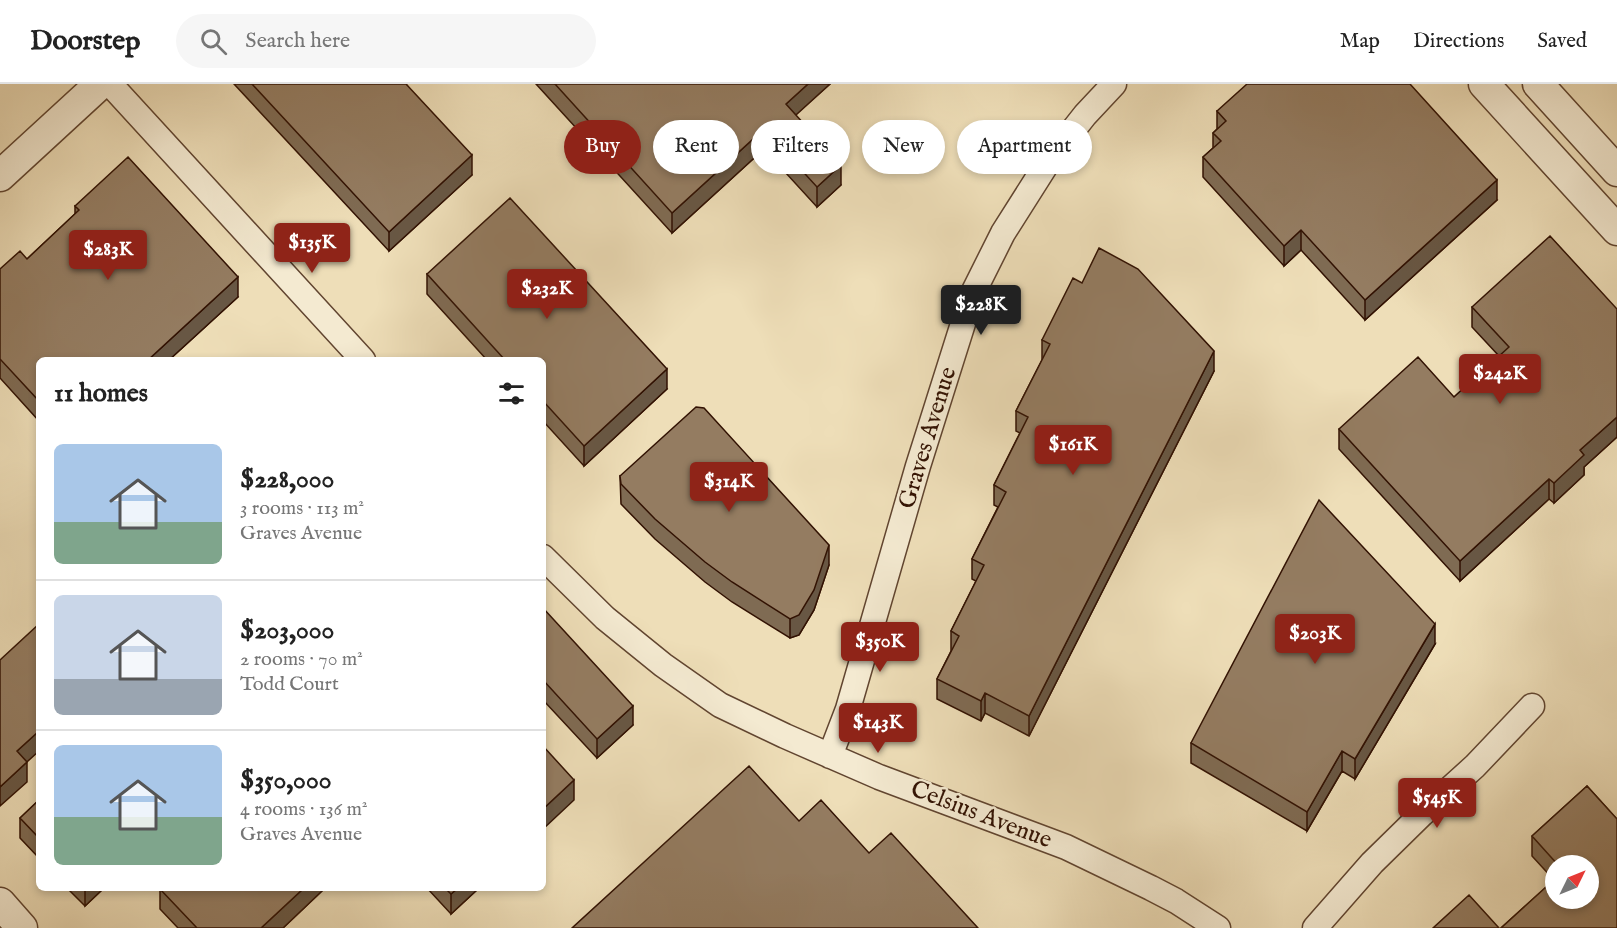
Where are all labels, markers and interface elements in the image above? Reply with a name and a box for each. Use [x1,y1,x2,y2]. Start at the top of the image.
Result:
search box [176,14,596,68]
text: Doorstep [30,24,140,59]
icon: search [197,25,230,58]
text: Search here [245,27,350,55]
text: Map [1340,28,1380,55]
text: Directions [1413,28,1504,55]
text: Saved [1537,28,1587,55]
chip: Buy [564,120,641,174]
chip: Rent [653,120,739,174]
chip: Filters [751,120,850,174]
chip: New [862,120,945,174]
chip: Apartment [957,120,1092,174]
pin: $135K [270,223,354,274]
pin: $283K [66,230,150,281]
text: $135K [288,230,336,255]
text: $283K [83,237,133,262]
pin: $232K [505,269,589,320]
text: $232K [521,276,573,301]
pin: $228K [939,285,1023,336]
text: $228K [955,292,1007,317]
pin: $242K [1458,354,1542,405]
text: $242K [1473,361,1527,386]
street label: Graves Avenue [892,363,964,513]
text: 11 homes [54,377,148,410]
icon: filters [495,377,528,410]
pin: $161K [1031,425,1115,476]
text: $161K [1049,432,1097,457]
pin: $314K [687,462,771,513]
text: $228,000 [240,463,334,496]
icon: home [102,468,174,540]
text: $314K [704,469,754,494]
text: 3 rooms · 113 m² [240,496,364,521]
text: Graves Avenue [240,521,362,546]
text: $203,000 [240,614,334,647]
pin: $203K [1273,614,1357,665]
icon: home [102,619,174,691]
text: $203K [1289,621,1341,646]
pin: $350K [838,622,922,673]
text: $350K [855,629,905,654]
text: 2 rooms · 70 m² [240,647,363,672]
text: Todd Court [240,672,339,697]
pin: $143K [836,703,920,754]
text: $143K [853,710,903,735]
text: $350,000 [240,764,331,797]
icon: home [102,769,174,841]
street label: Celsius Avenue [906,774,1056,856]
pin: $545K [1395,778,1479,829]
text: $545K [1412,785,1462,810]
text: 4 rooms · 136 m² [240,797,367,822]
text: Graves Avenue [240,822,362,847]
north arrow [1545,855,1599,909]
map controls [1545,855,1599,909]

